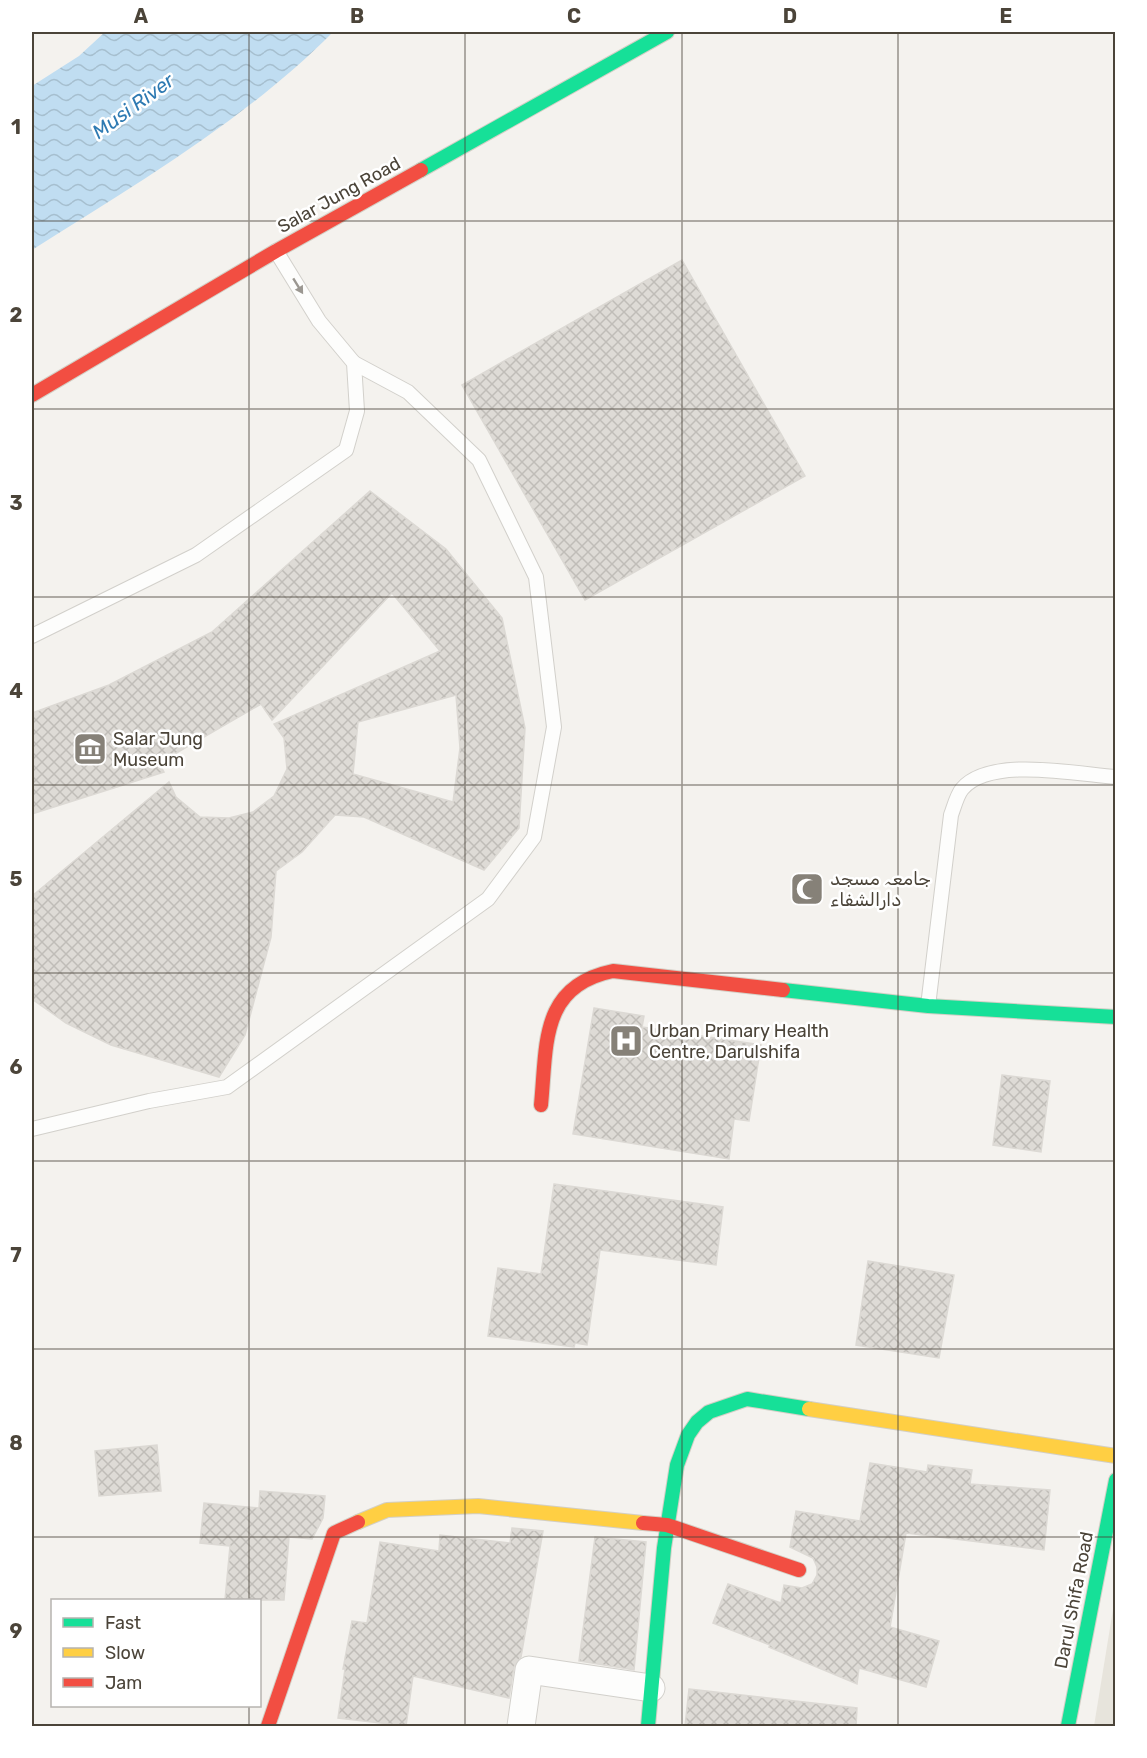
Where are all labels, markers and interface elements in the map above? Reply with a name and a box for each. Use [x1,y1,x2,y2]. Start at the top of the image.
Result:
text: A [134,4,149,28]
text: B [350,4,364,28]
text: C [567,4,581,28]
text: D [783,4,797,28]
text: E [1000,4,1012,28]
water label: Musi River [87,67,180,144]
text: 1 [11,115,21,139]
street label: Salar Jung Road [274,152,404,238]
one-way arrow [292,278,303,294]
text: 2 [10,303,23,327]
text: 3 [9,491,23,515]
text: 4 [9,679,23,703]
place label: Salar Jung Museum [113,728,203,771]
museum icon: Salar Jung Museum [72,731,108,767]
text: 5 [10,867,23,891]
place label: جامعہ مسجد دارالشفاء [830,868,931,911]
mosque icon: جامعہ مسجد دارالشفاء [789,871,825,907]
place label: Urban Primary Health Centre, Darulshifa [649,1020,829,1063]
hospital icon: Urban Primary Health Centre, Darulshifa [608,1023,644,1059]
text: 6 [9,1055,23,1079]
text: 7 [10,1243,22,1267]
text: 8 [9,1431,23,1455]
street label: Darul Shifa Road [1050,1530,1098,1670]
legend [51,1599,261,1707]
text: Fast [105,1612,141,1634]
text: 9 [10,1619,23,1643]
text: Slow [105,1642,145,1664]
text: Jam [105,1672,142,1694]

